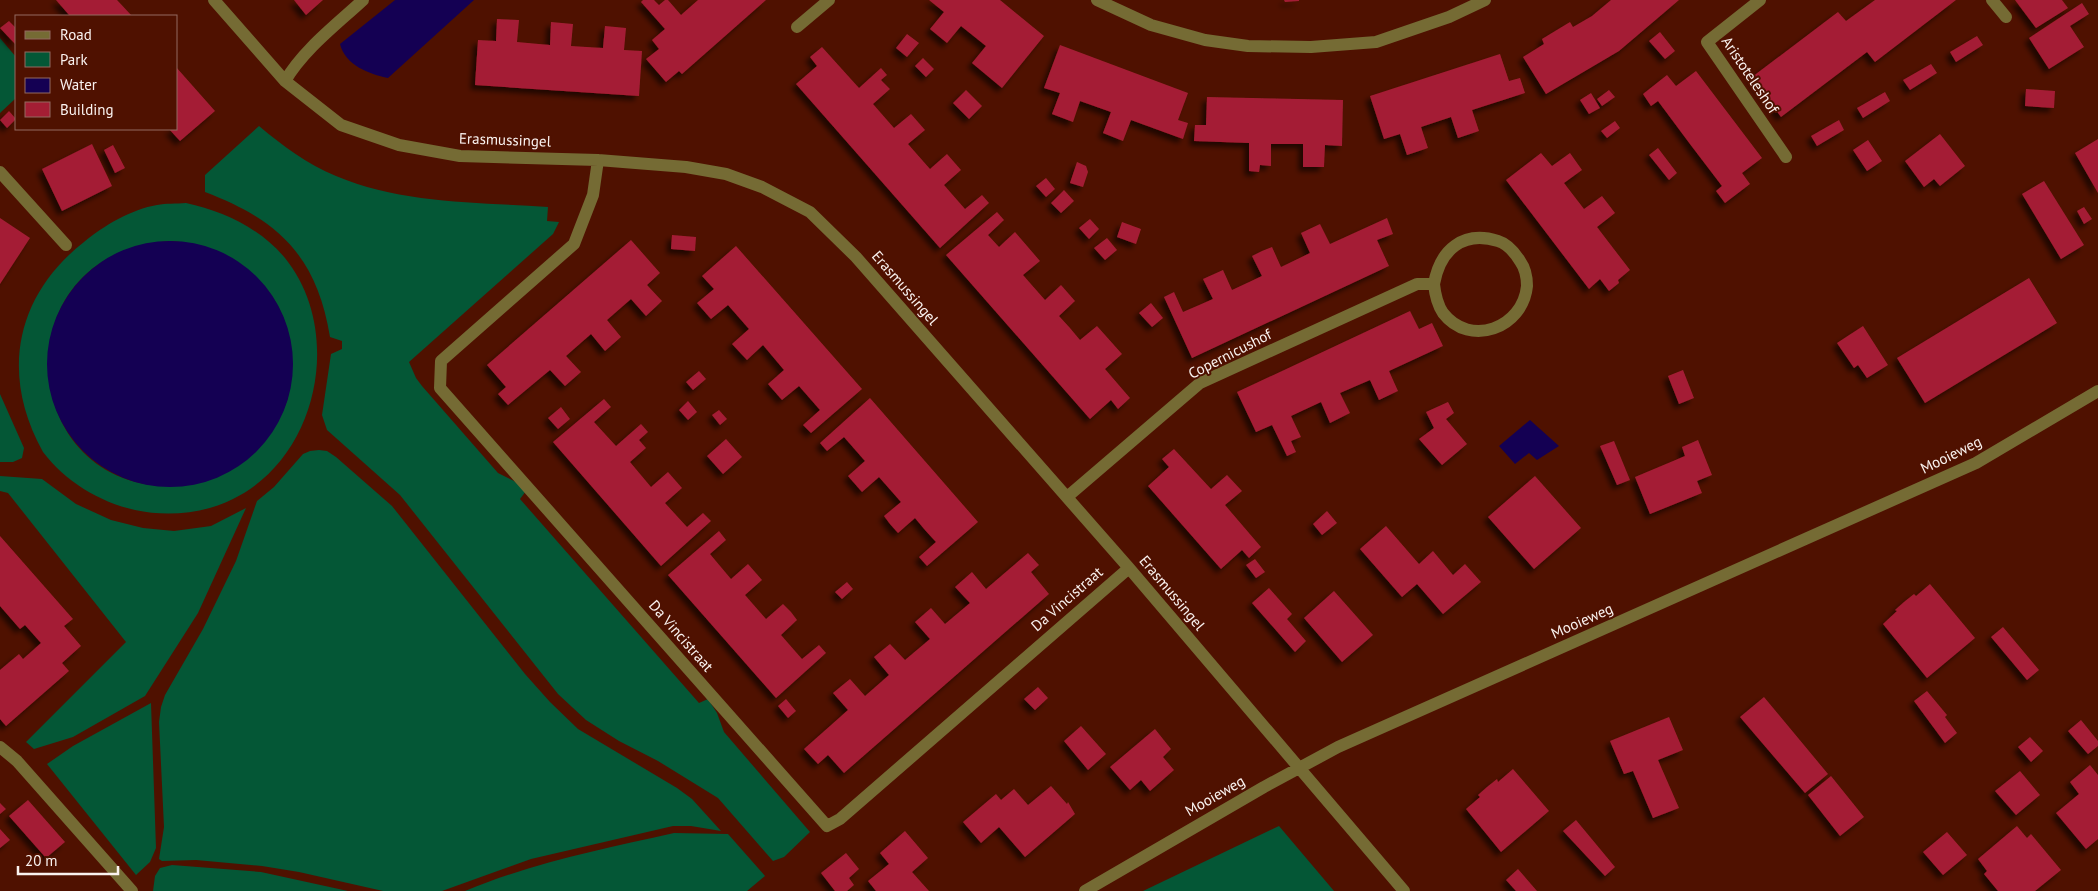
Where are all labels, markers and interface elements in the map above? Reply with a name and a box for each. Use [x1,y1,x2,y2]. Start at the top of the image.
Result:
legend [15,15,178,130]
text: Road [60,25,92,44]
street label: Aristoteleshof [1718,33,1784,118]
text: Park [60,50,88,69]
text: Water [60,75,97,94]
text: Building [60,100,114,119]
street label: Erasmussingel [459,128,552,151]
street label: Erasmussingel [868,247,943,329]
street label: Copernicushof [1185,324,1276,383]
street label: Mooieweg [1917,432,1985,478]
street label: Erasmussingel [1136,551,1210,635]
street label: Da Vincistraat [1027,562,1106,635]
street label: Da Vincistraat [645,596,718,675]
street label: Mooieweg [1548,598,1616,643]
street label: Mooieweg [1182,771,1248,820]
scale bar [18,844,118,876]
text: 20 m [25,851,58,870]

